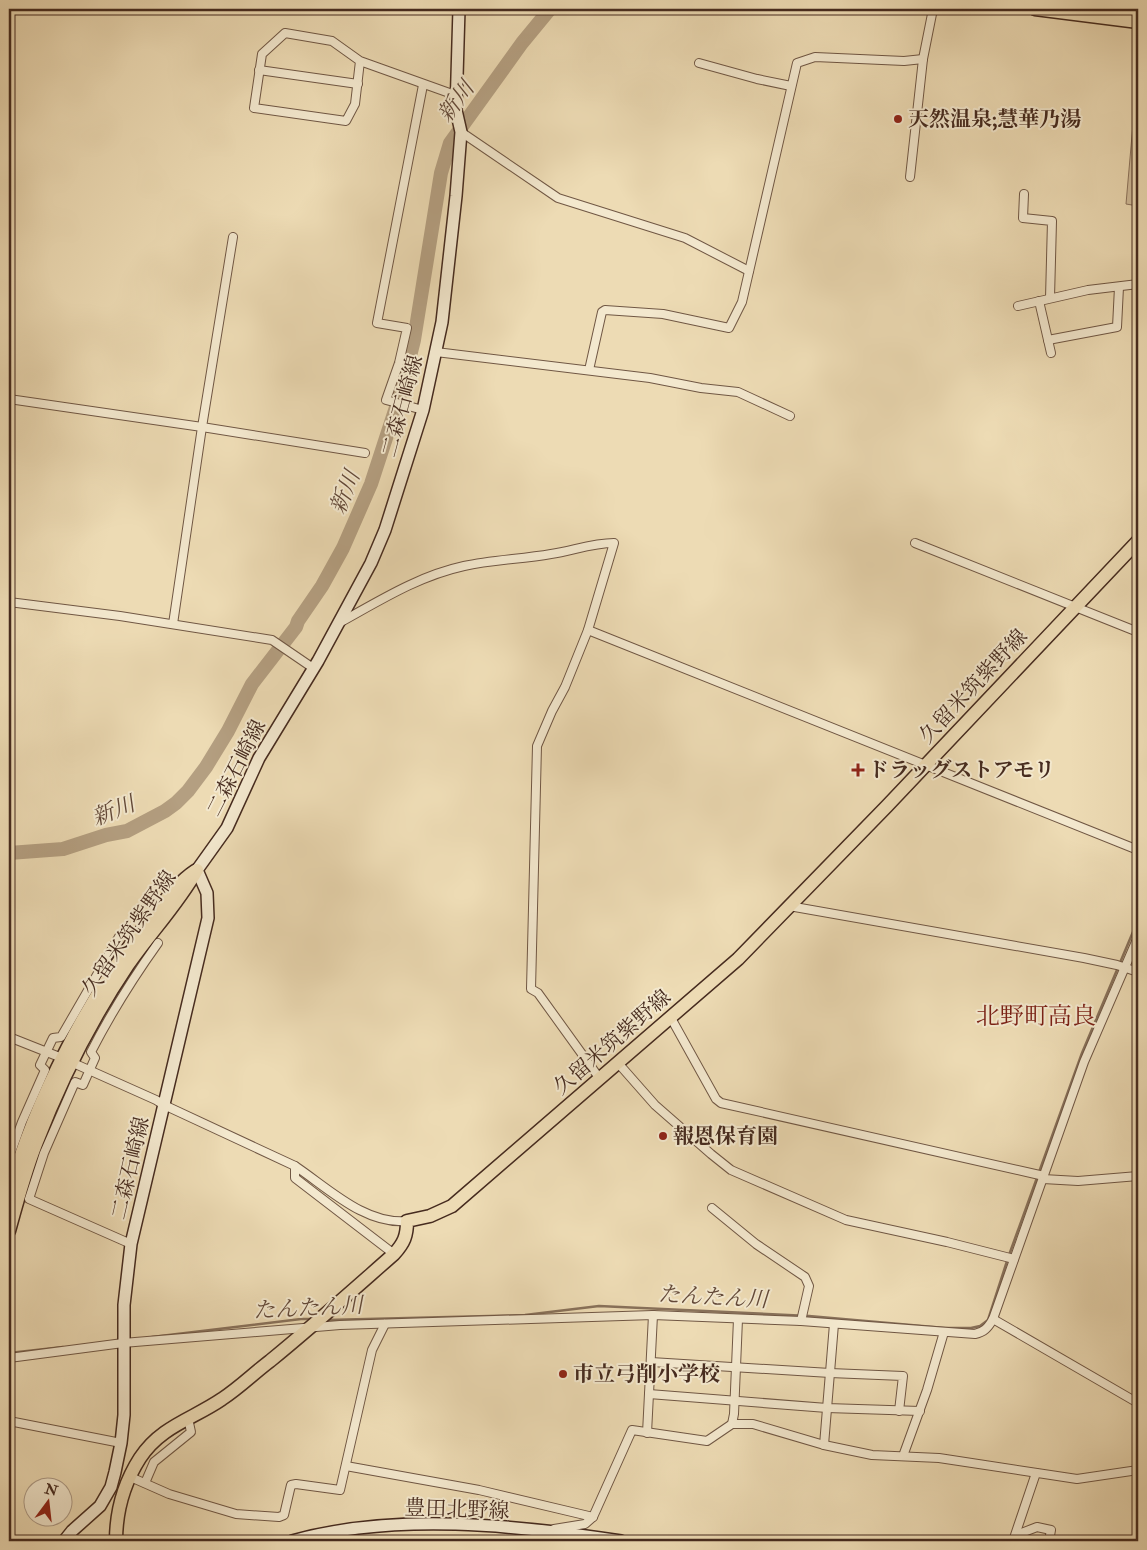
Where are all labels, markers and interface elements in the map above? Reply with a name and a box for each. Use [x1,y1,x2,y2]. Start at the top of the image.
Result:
water label: 新川 [431,74,481,128]
place label: 天然温泉;慧華乃湯 [908,106,1081,133]
marker: 天然温泉;慧華乃湯 [892,113,904,125]
street label: 二森石崎線 [376,352,429,460]
water label: 新川 [324,465,367,518]
street label: 久留米筑紫野線 [913,623,1033,749]
street label: 二森石崎線 [201,715,272,821]
place label: ドラッグストアモリ [868,757,1055,784]
marker: ドラッグストアモリ [852,764,864,776]
water label: 新川 [88,789,141,832]
street label: 久留米筑紫野線 [76,865,183,1001]
street label: 久留米筑紫野線 [548,984,677,1101]
district label: 北野町高良 [976,1001,1096,1032]
street label: 二森石崎線 [106,1114,155,1222]
place label: 報恩保育園 [673,1123,778,1150]
marker: 報恩保育園 [657,1130,669,1142]
water label: たんたん川 [657,1280,771,1314]
water label: たんたん川 [252,1291,366,1325]
place label: 市立弓削小学校 [573,1361,720,1388]
marker: 市立弓削小学校 [557,1368,569,1380]
north arrow [22,1478,72,1528]
text: N [42,1480,60,1500]
street label: 豊田北野線 [404,1494,510,1525]

